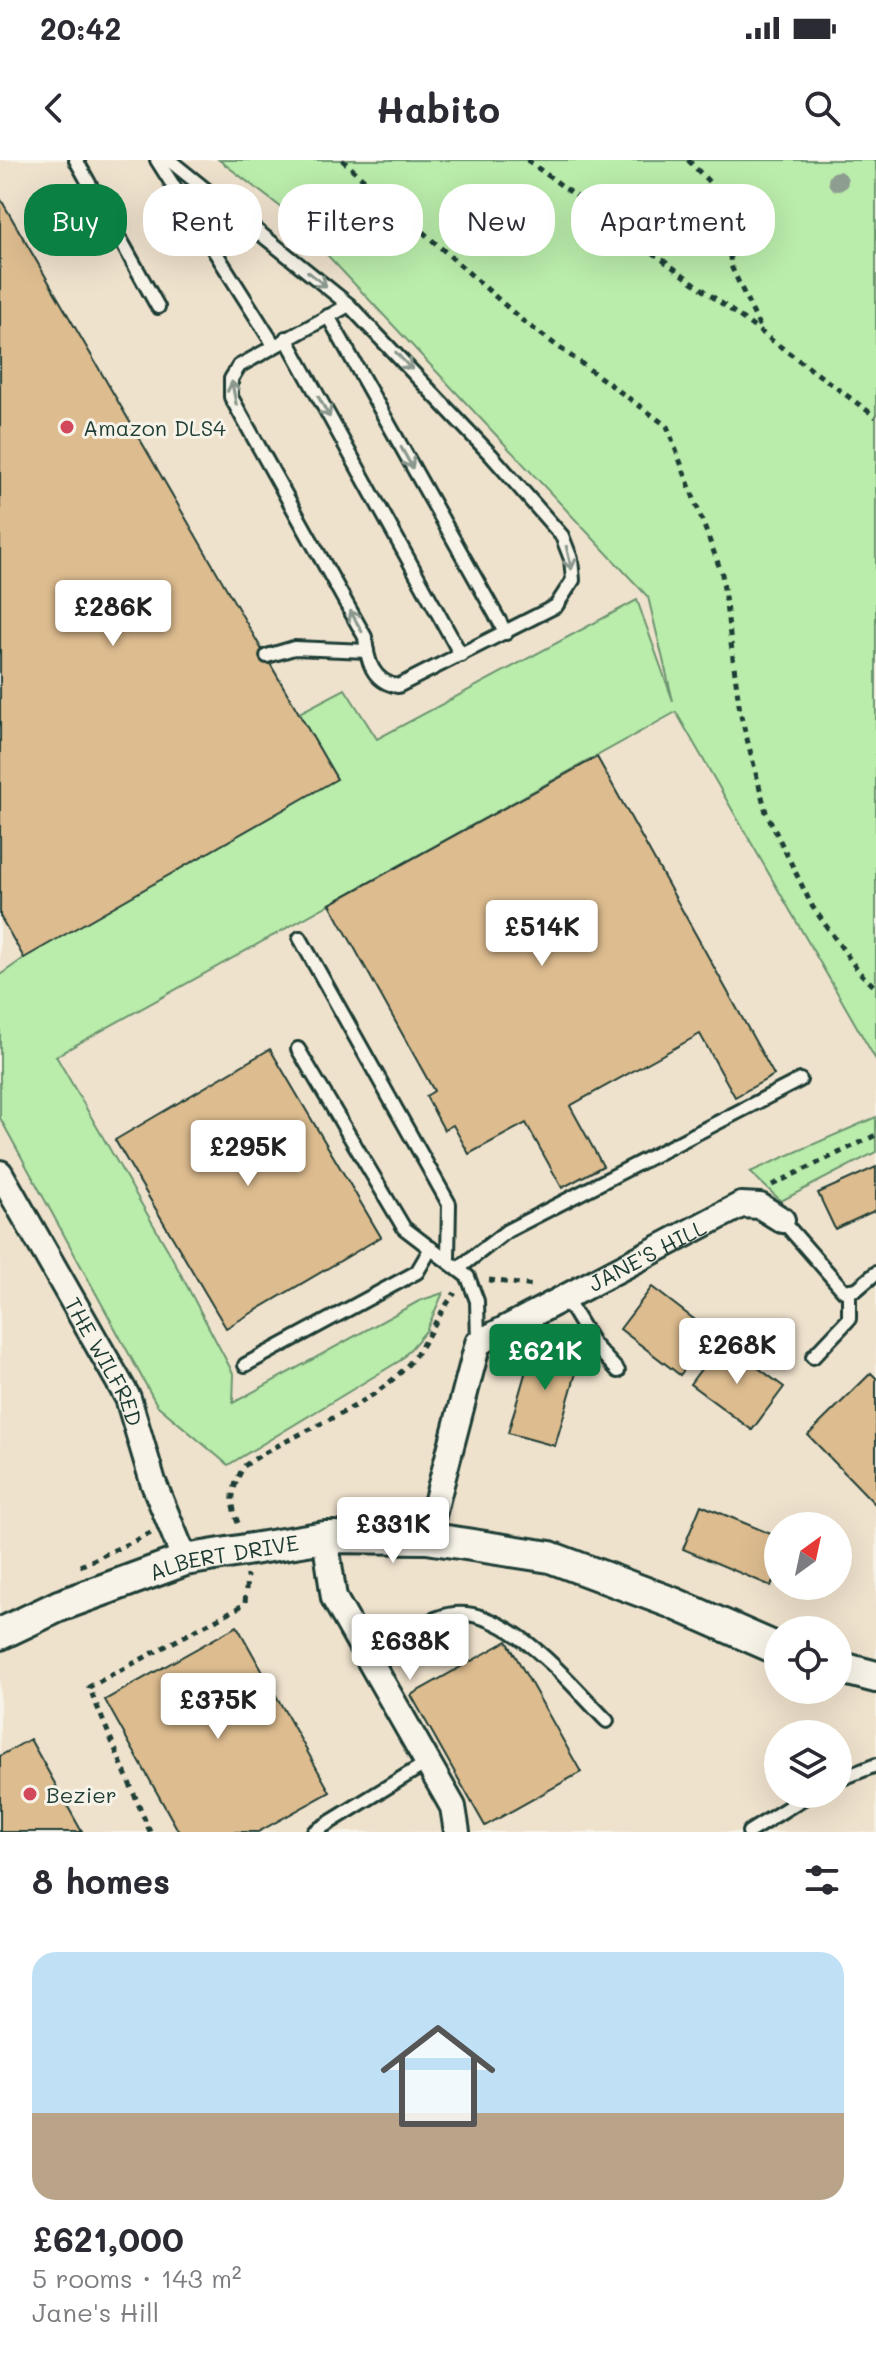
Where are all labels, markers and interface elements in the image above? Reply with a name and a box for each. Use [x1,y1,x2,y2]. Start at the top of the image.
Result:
text: 20:42 [40,8,121,48]
text: Habito [376,85,500,132]
icon: back [32,86,76,130]
icon: search [800,86,844,130]
chip: Buy [24,184,127,256]
chip: Rent [143,184,262,256]
chip: Filters [278,184,423,256]
chip: New [439,184,555,256]
chip: Apartment [571,184,775,256]
one-way arrow [306,270,327,288]
one-way arrow [394,350,412,370]
one-way arrow [225,380,240,406]
one-way arrow [317,394,332,418]
place label: Amazon DLS4 [83,413,226,442]
marker: Amazon DLS4 [58,418,76,436]
one-way arrow [400,445,415,469]
one-way arrow [562,545,577,571]
pin: £286K [57,580,169,648]
text: £286K [73,589,153,623]
one-way arrow [348,609,364,633]
pin: £514K [486,900,598,968]
text: £514K [504,909,580,943]
pin: £295K [192,1120,304,1188]
text: £295K [209,1129,287,1163]
street label: JANE'S HILL [583,1212,711,1297]
street label: THE WILFRED [59,1292,150,1429]
pin: £268K [681,1318,793,1386]
pin: £621K [489,1324,601,1392]
text: £268K [697,1327,777,1361]
text: £621K [507,1333,583,1367]
pin: £331K [337,1497,449,1565]
text: £331K [355,1506,431,1540]
north arrow [764,1512,852,1600]
map controls [764,1512,852,1808]
street label: ALBERT DRIVE [145,1527,300,1586]
pin: £638K [354,1614,466,1682]
button: locate [764,1616,852,1704]
text: £638K [370,1623,450,1657]
pin: £375K [162,1673,274,1741]
text: £375K [179,1682,257,1716]
button: layers [764,1720,852,1808]
place label: Bezier [46,1780,117,1809]
marker: Bezier [21,1785,39,1803]
text: 8 homes [32,1858,170,1903]
icon: filters [800,1858,844,1902]
icon: home [366,2004,510,2148]
text: £621,000 [32,2216,184,2261]
text: 5 rooms · 143 m² [32,2261,242,2295]
text: Jane's Hill [32,2295,159,2329]

